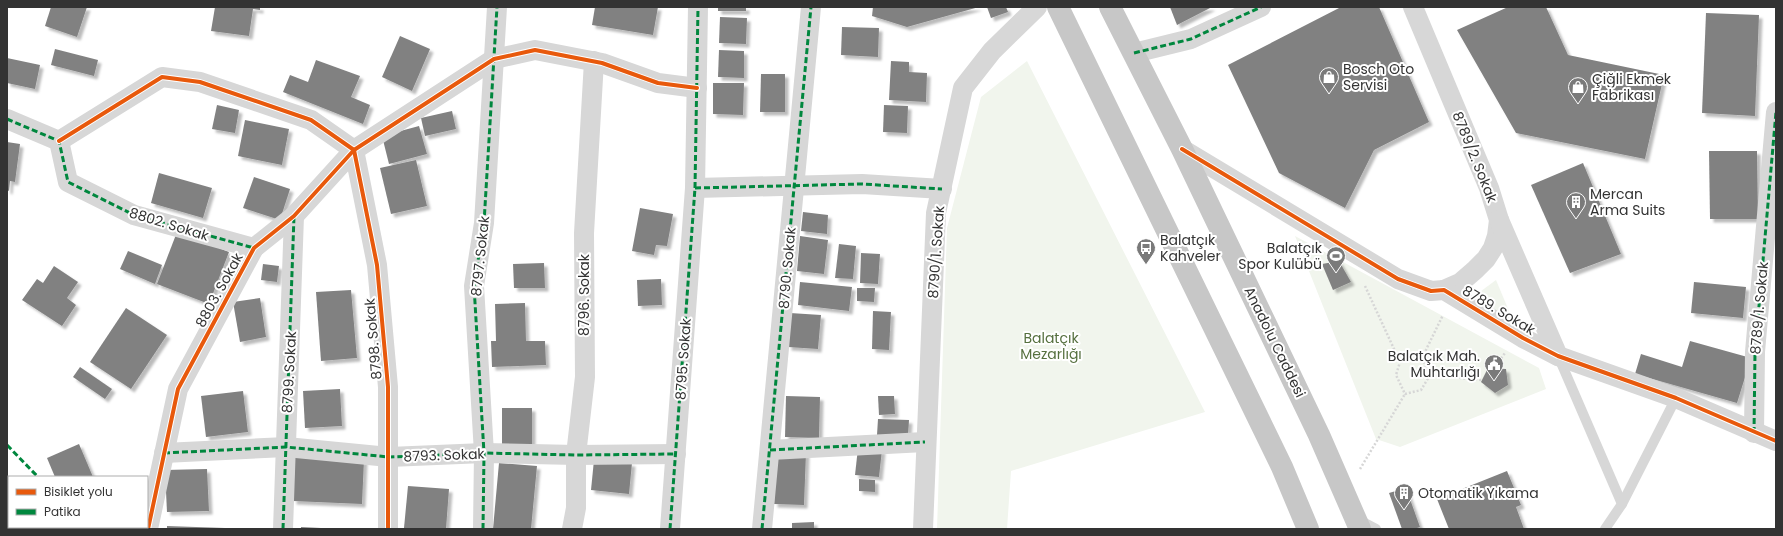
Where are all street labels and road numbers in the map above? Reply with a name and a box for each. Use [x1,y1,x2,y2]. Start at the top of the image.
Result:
street label: 8789/2. Sokak [1448,108,1503,206]
street label: 8802. Sokak [127,202,212,246]
street label: 8790/1. Sokak [923,204,949,299]
street label: 8797. Sokak [466,214,494,297]
street label: 8790. Sokak [773,226,801,310]
street label: 8803. Sokak [190,248,248,331]
street label: 8796. Sokak [574,253,594,336]
street label: 8789/1. Sokak [1745,260,1773,355]
street label: 8789. Sokak [1459,280,1540,340]
street label: Anadolu Caddesi [1239,283,1311,401]
street label: 8798. Sokak [359,297,387,381]
street label: 8795. Sokak [670,317,696,401]
street label: 8799. Sokak [277,330,301,413]
street label: 8793. Sokak [403,444,486,466]

